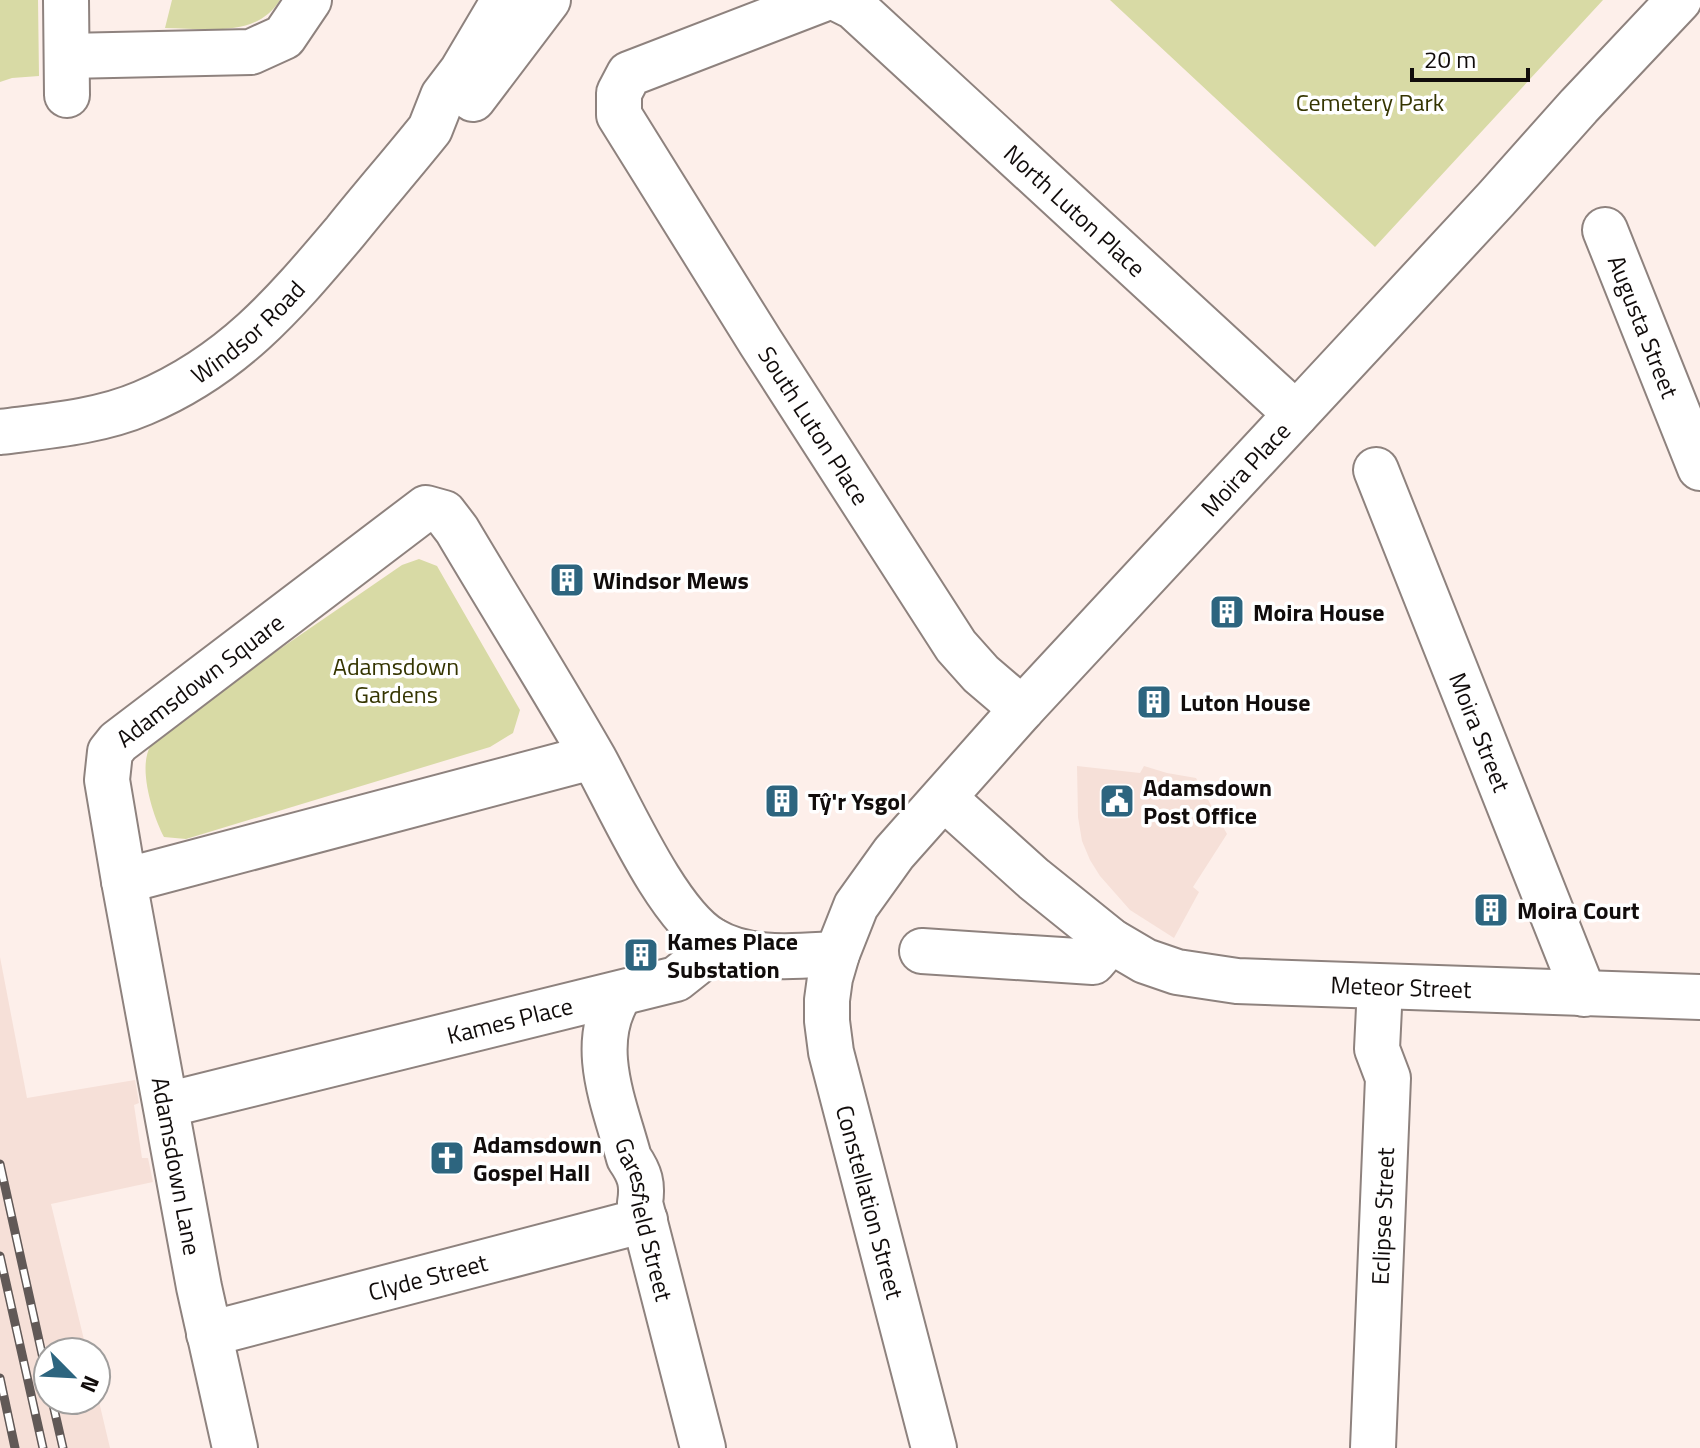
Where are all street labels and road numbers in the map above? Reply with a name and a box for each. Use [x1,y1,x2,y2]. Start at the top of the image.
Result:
street label: North Luton Place [996,136,1154,285]
street label: Augusta Street [1599,250,1688,404]
street label: Windsor Road [184,272,313,392]
street label: South Luton Place [750,339,879,512]
street label: Moira Place [1192,413,1299,524]
street label: Adamsdown Square [108,604,291,756]
street label: Moira Street [1440,667,1520,798]
street label: Meteor Street [1330,966,1473,1007]
street label: Kames Place [443,987,576,1053]
street label: Adamsdown Lane [143,1074,211,1258]
street label: Constellation Street [827,1101,913,1304]
street label: Garesfield Street [606,1133,683,1306]
street label: Eclipse Street [1362,1146,1403,1286]
street label: Clyde Street [364,1244,492,1310]

